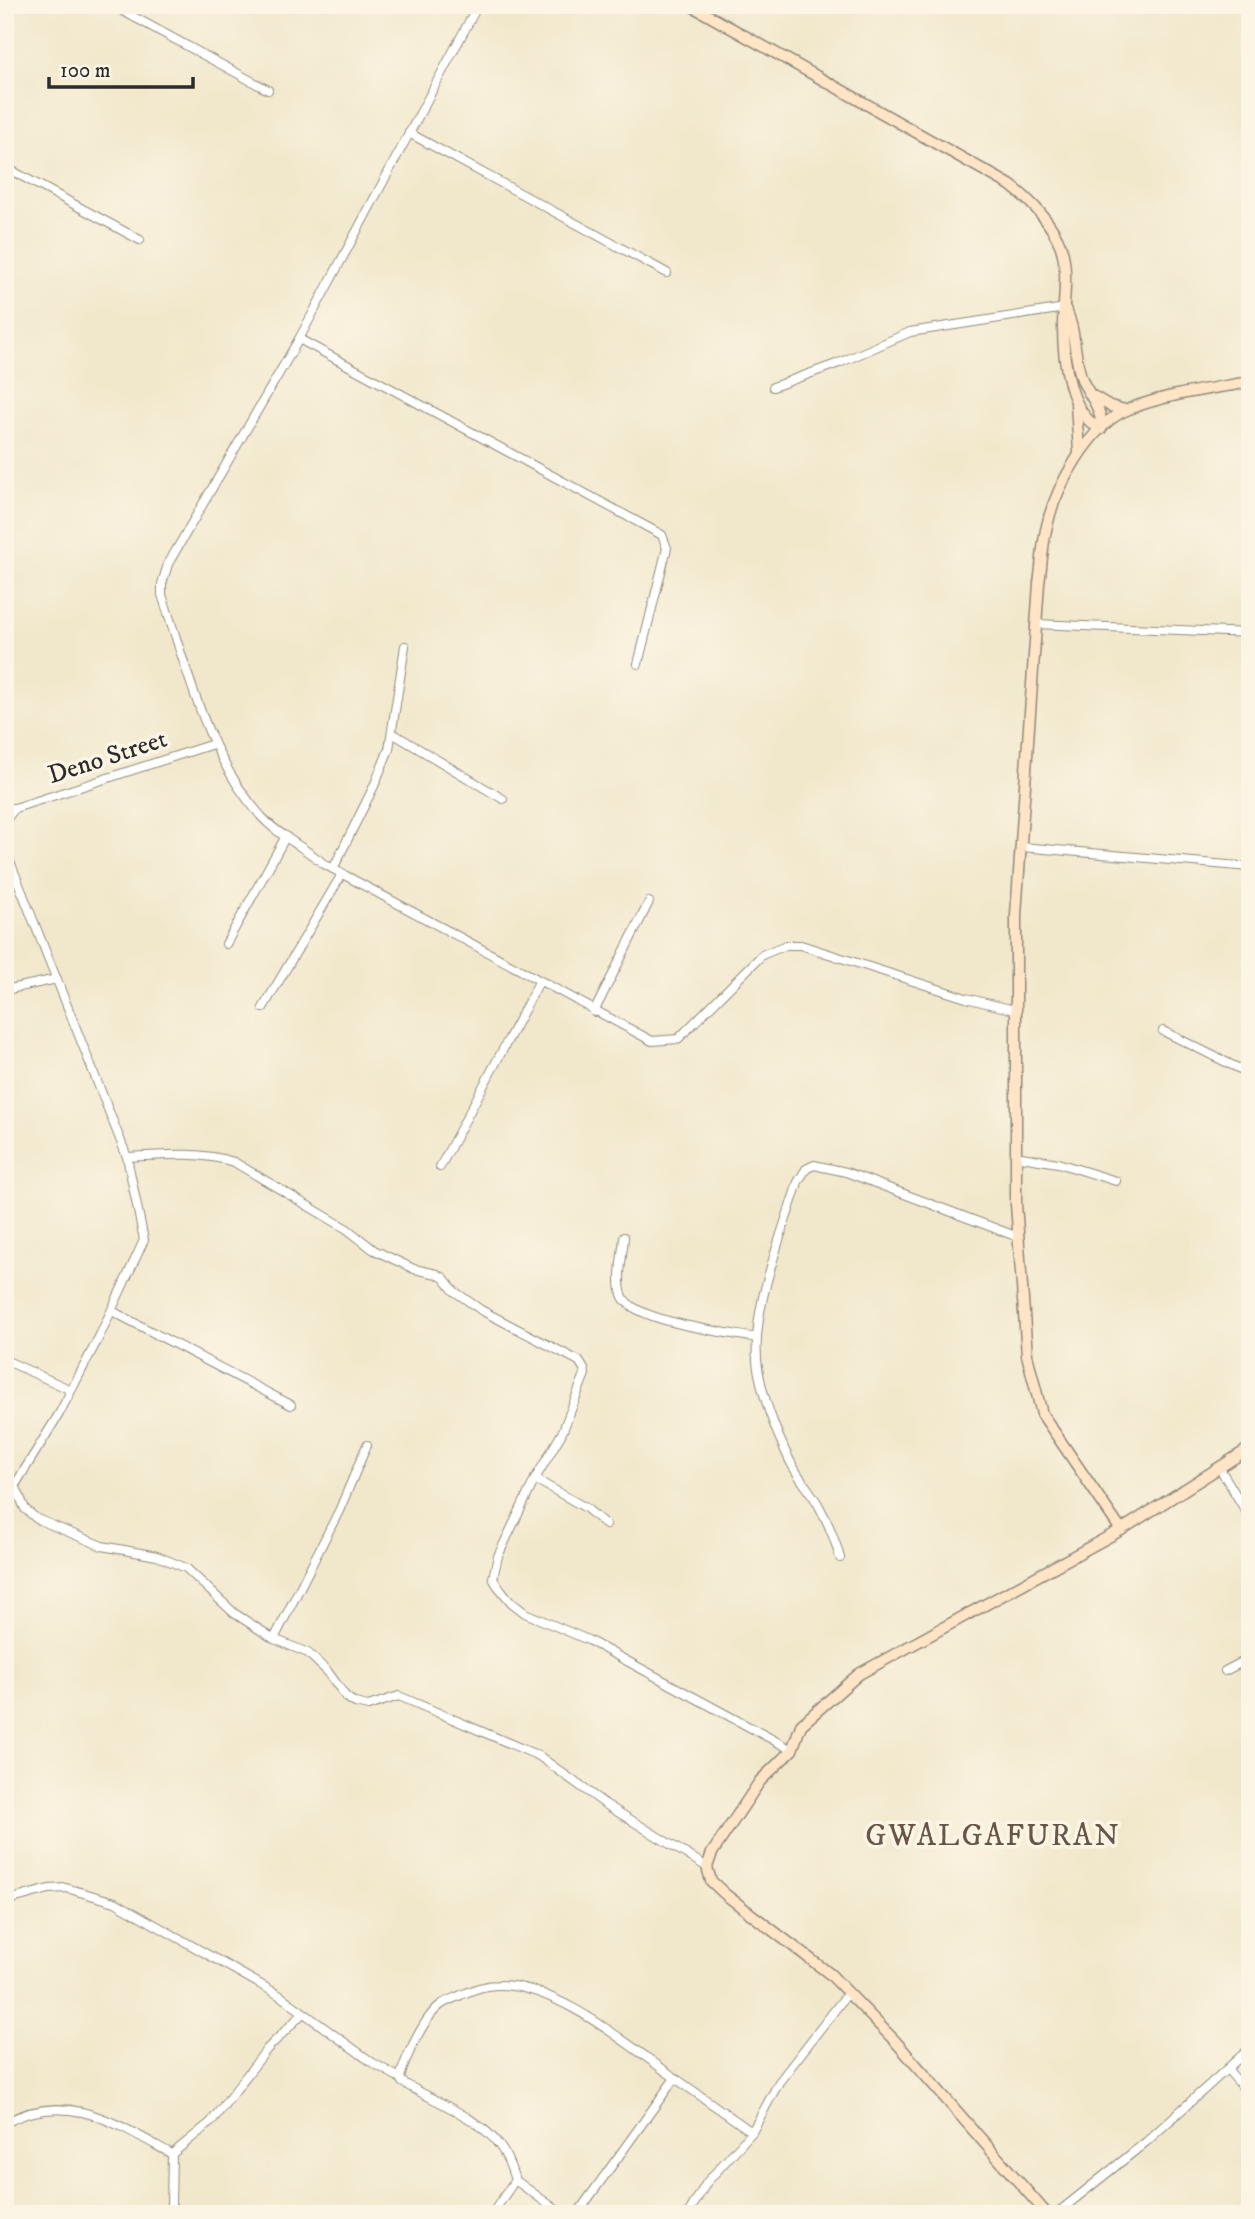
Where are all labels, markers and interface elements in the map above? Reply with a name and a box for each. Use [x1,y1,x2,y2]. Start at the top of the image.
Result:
scale bar [49,46,192,90]
text: 100 m [60,58,111,84]
street label: Deno Street [44,723,171,792]
district label: GWALGAFURAN [865,1818,1121,1855]

